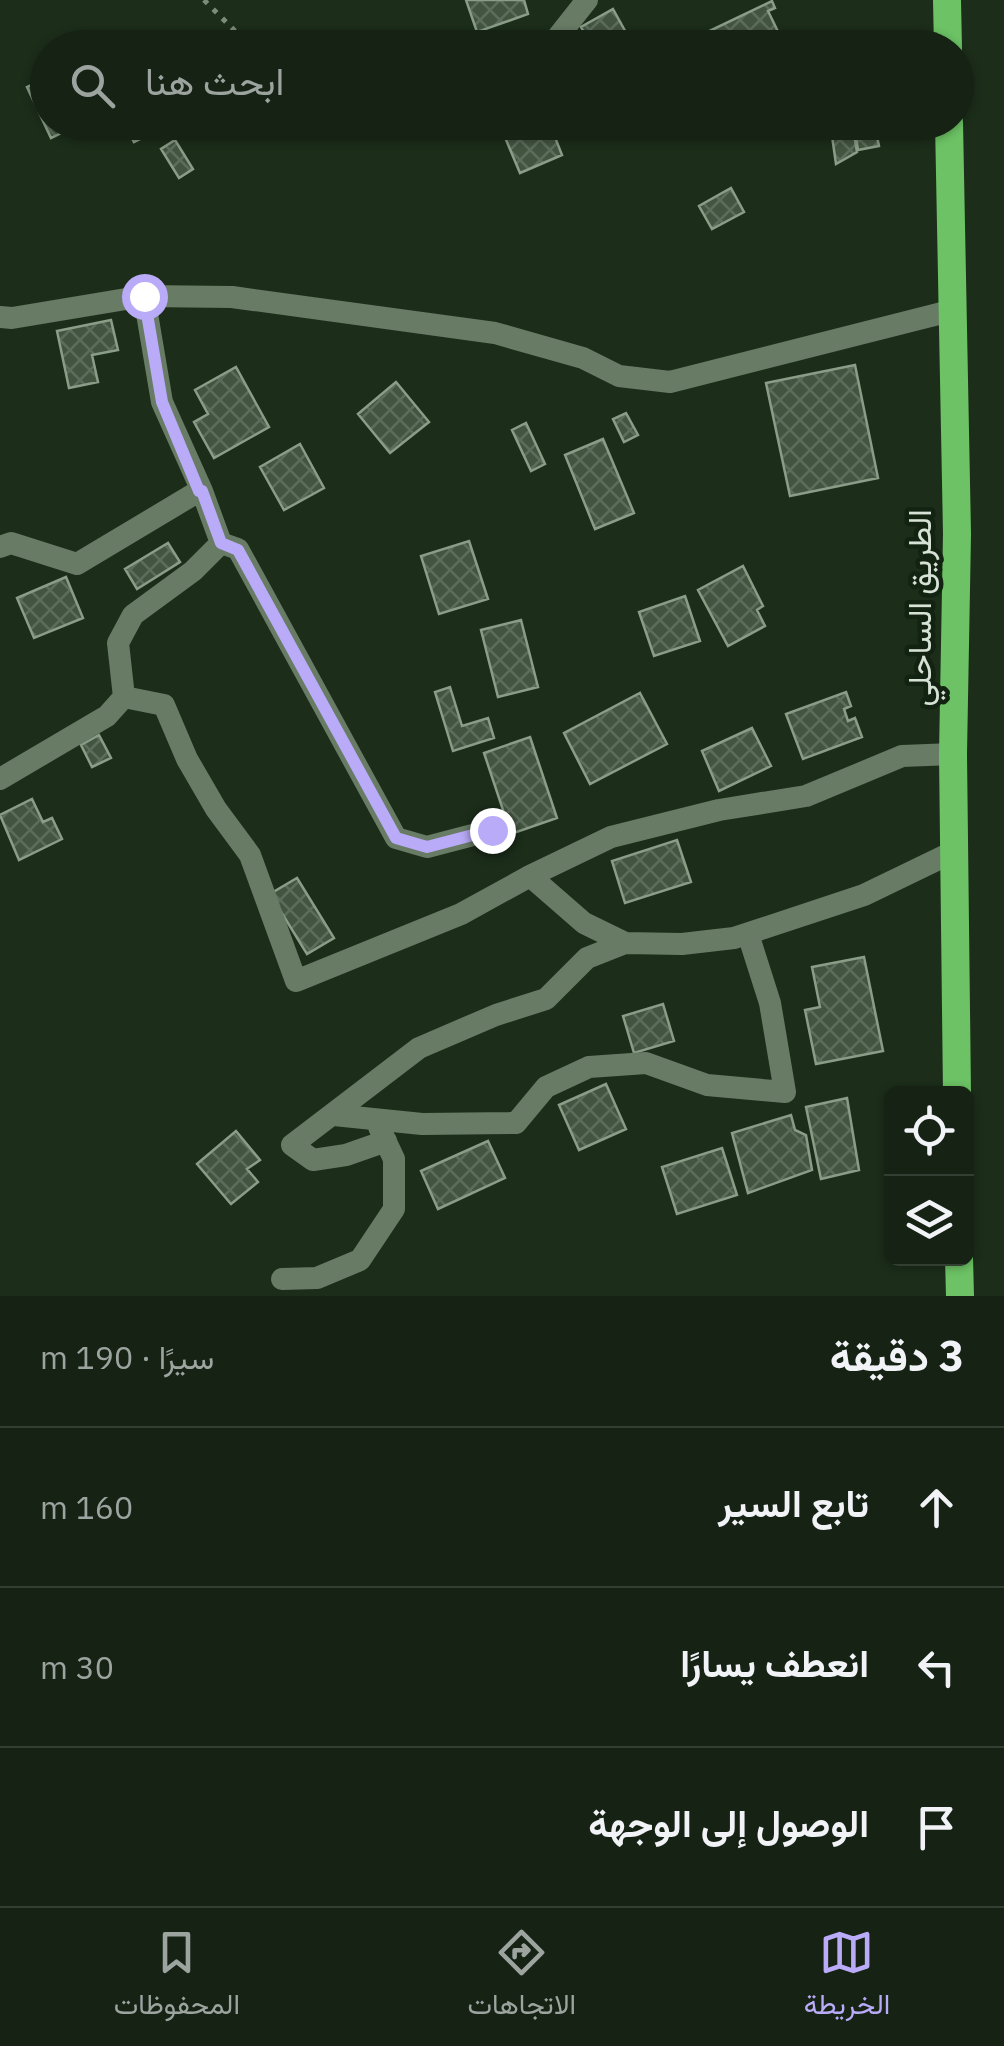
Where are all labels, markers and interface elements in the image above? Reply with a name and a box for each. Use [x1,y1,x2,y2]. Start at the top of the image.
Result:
search box [30,30,974,140]
text: ابحث هنا [145,56,284,105]
icon: search [65,58,120,113]
route start [122,274,168,320]
street label: الطريق الساحلي [898,509,946,707]
route end [470,808,516,854]
map controls [884,1086,974,1266]
button: locate [884,1086,974,1176]
button: layers [884,1176,974,1266]
text: 3 دقيقة [830,1328,964,1383]
text: سيرًا · 190 m [40,1336,214,1378]
text: تابع السير [718,1478,869,1527]
icon: ahead [909,1480,964,1535]
text: 160 m [40,1486,133,1528]
text: انعطف يسارًا [680,1638,869,1687]
icon: left [909,1640,964,1695]
text: 30 m [40,1646,114,1688]
text: الوصول إلى الوجهة [588,1798,869,1847]
icon: arrive [909,1800,964,1855]
tab: المحفوظات [114,1925,240,2029]
tab: الاتجاهات [467,1925,576,2029]
tab: الخريطة [804,1925,890,2029]

